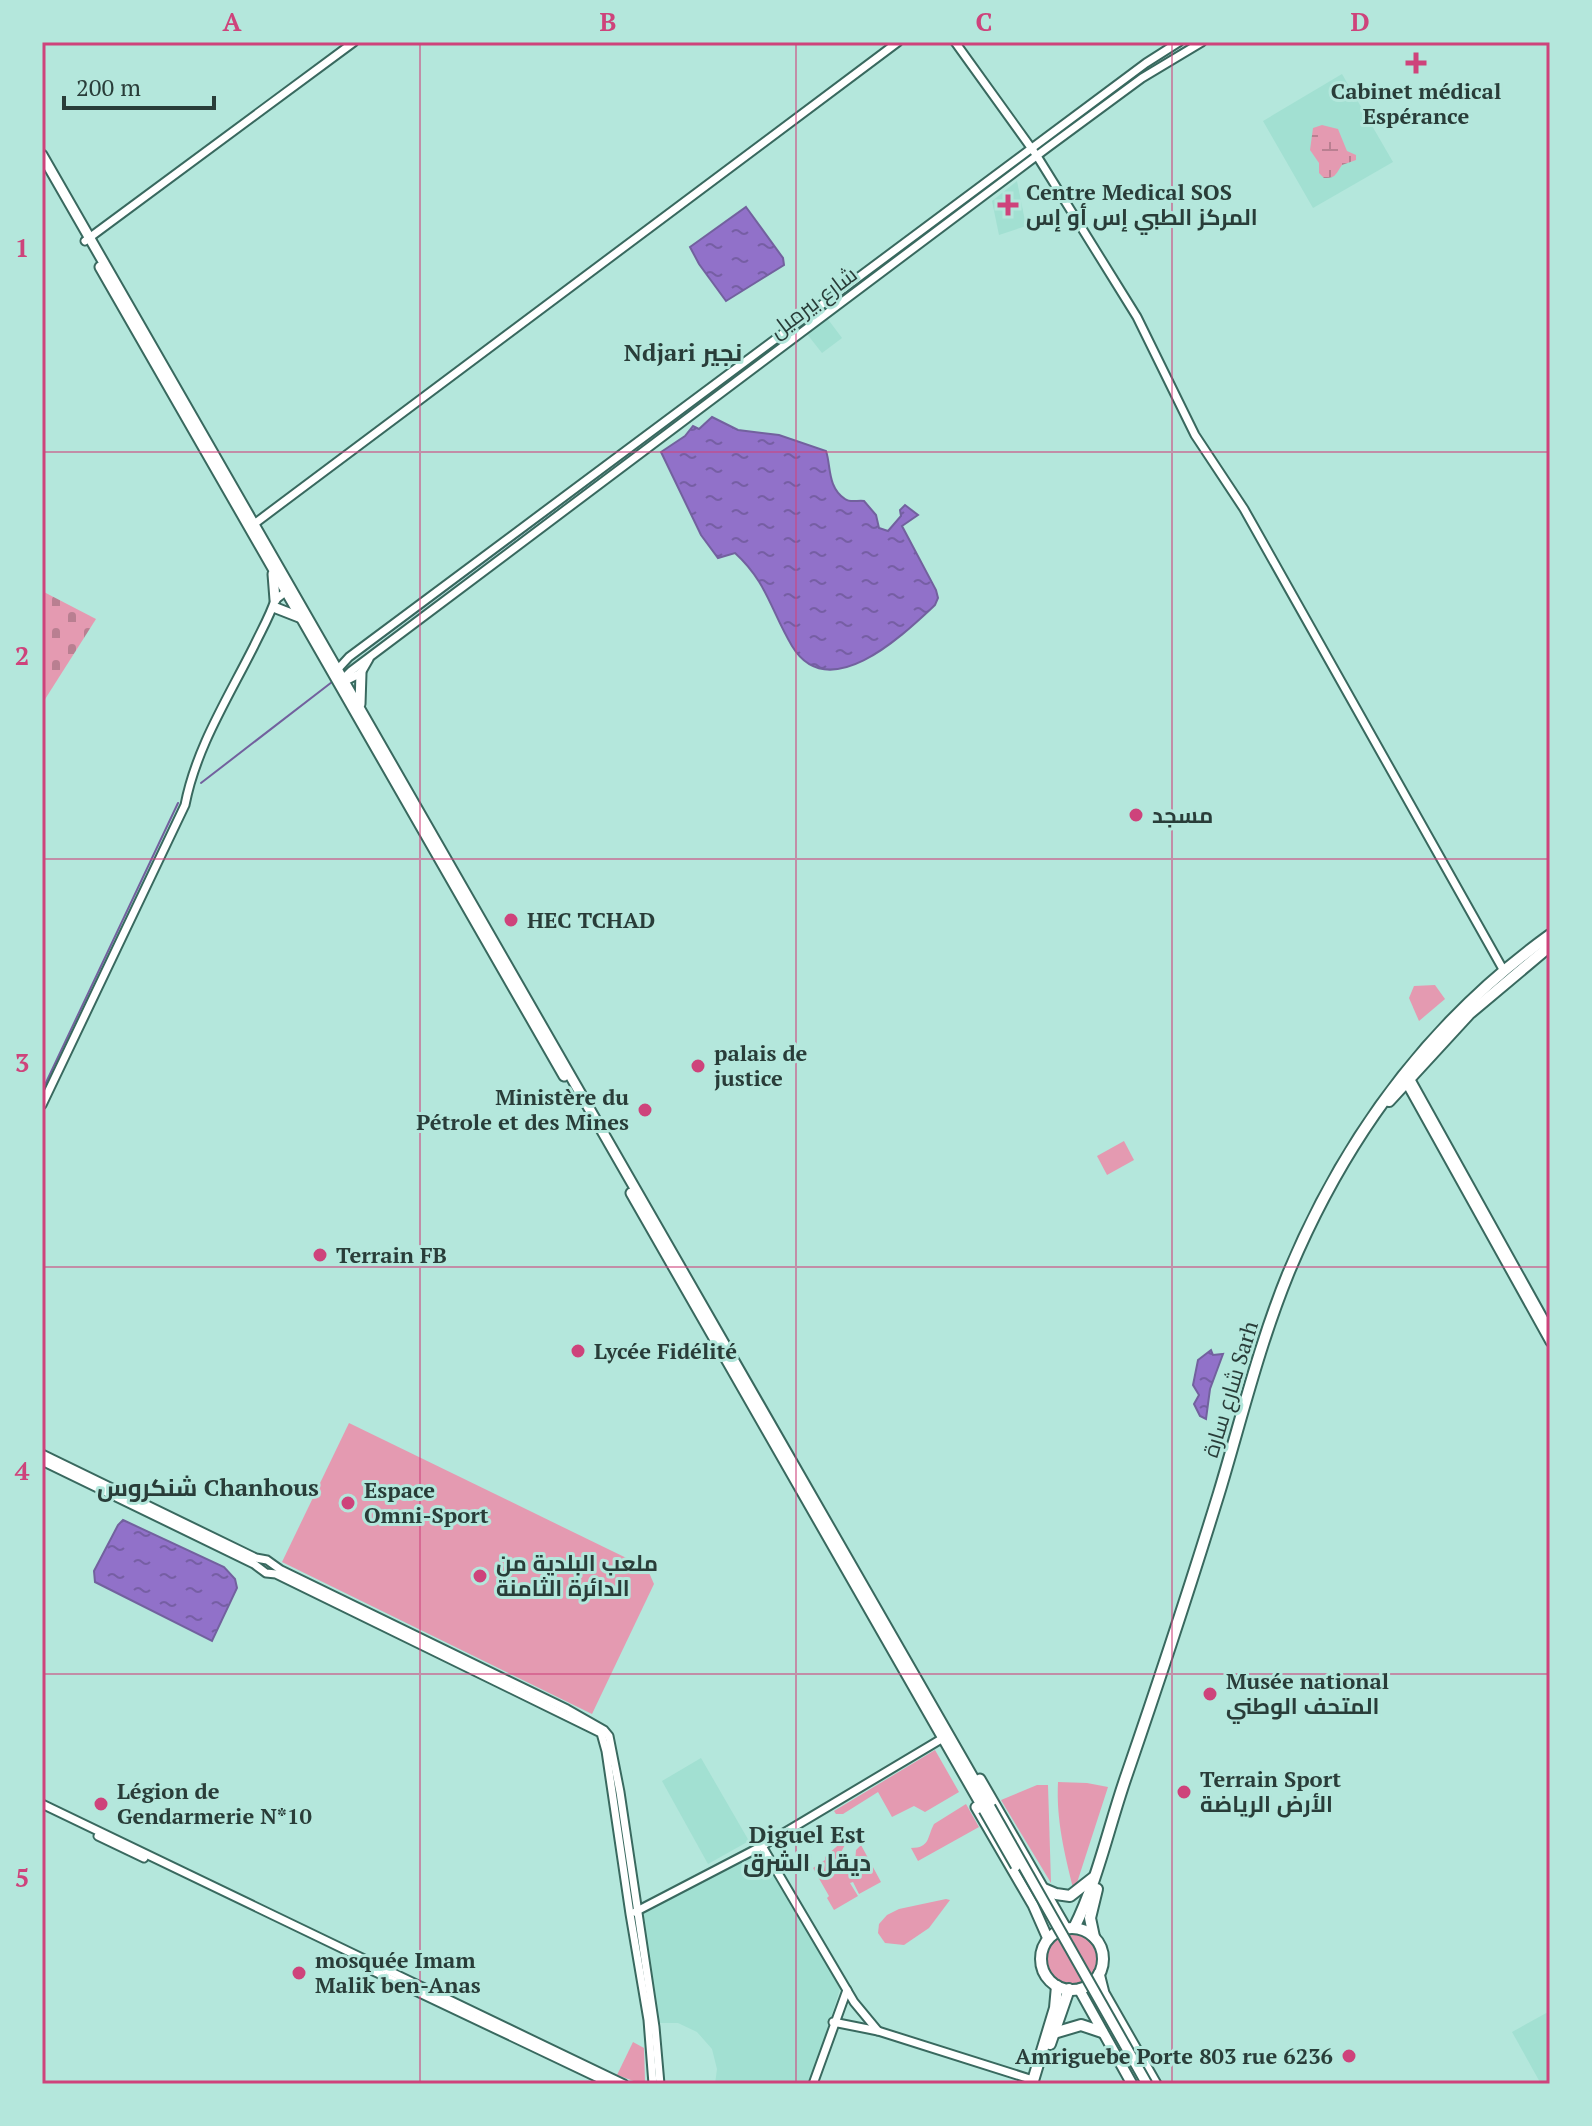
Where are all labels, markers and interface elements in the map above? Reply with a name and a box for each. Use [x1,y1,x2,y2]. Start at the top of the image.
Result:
text: A [223,4,242,38]
text: B [600,4,616,38]
text: C [976,4,992,38]
text: D [1350,4,1370,38]
marker: Cabinet médical Espérance [1405,52,1427,74]
scale bar [64,60,214,110]
text: 200 m [76,71,141,103]
place label: Cabinet médical Espérance [1331,76,1501,130]
place label: Centre Medical SOS المركز الطبي إس أو إس [1026,177,1258,235]
marker: Centre Medical SOS المركز الطبي إس أو إس [997,194,1019,216]
text: 1 [15,230,29,264]
street label: شارع بيرميل [763,259,863,345]
district label: Ndjari نجير [624,336,742,368]
text: 2 [15,638,29,672]
place label: مسجد [1152,800,1213,829]
marker: مسجد [1127,806,1145,824]
place label: HEC TCHAD [527,905,655,934]
marker: HEC TCHAD [502,911,520,929]
place label: palais de justice [714,1038,808,1092]
text: 3 [15,1045,29,1079]
marker: palais de justice [689,1057,707,1075]
place label: Ministère du Pétrole et des Mines [416,1082,629,1136]
marker: Ministère du Pétrole et des Mines [636,1101,654,1119]
place label: Terrain FB [336,1240,447,1269]
marker: Terrain FB [311,1246,329,1264]
street label: شارع سارة Sarh [1195,1317,1265,1461]
place label: Lycée Fidélité [594,1336,737,1365]
marker: Lycée Fidélité [569,1342,587,1360]
text: 4 [15,1453,30,1487]
district label: شنكروس Chanhous [97,1471,319,1503]
place label: Espace Omni-Sport [364,1475,489,1529]
marker: Espace Omni-Sport [339,1494,357,1512]
place label: ملعب البلدية من الدائرة الثامنة [496,1548,658,1602]
marker: ملعب البلدية من الدائرة الثامنة [471,1567,489,1585]
place label: Musée national المتحف الوطني [1226,1666,1389,1724]
marker: Musée national المتحف الوطني [1201,1685,1219,1703]
place label: Terrain Sport الأرض الرياضة [1200,1764,1341,1818]
place label: Légion de Gendarmerie N*10 [117,1776,312,1830]
marker: Terrain Sport الأرض الرياضة [1175,1783,1193,1801]
marker: Légion de Gendarmerie N*10 [92,1795,110,1813]
district label: Diguel Est ديقل الشرق [743,1818,871,1878]
text: 5 [15,1860,29,1894]
place label: mosquée Imam Malik ben-Anas [315,1945,481,1999]
marker: mosquée Imam Malik ben-Anas [290,1964,308,1982]
place label: Amriguebe Porte 803 rue 6236 [1015,2041,1333,2070]
marker: Amriguebe Porte 803 rue 6236 [1340,2047,1358,2065]

